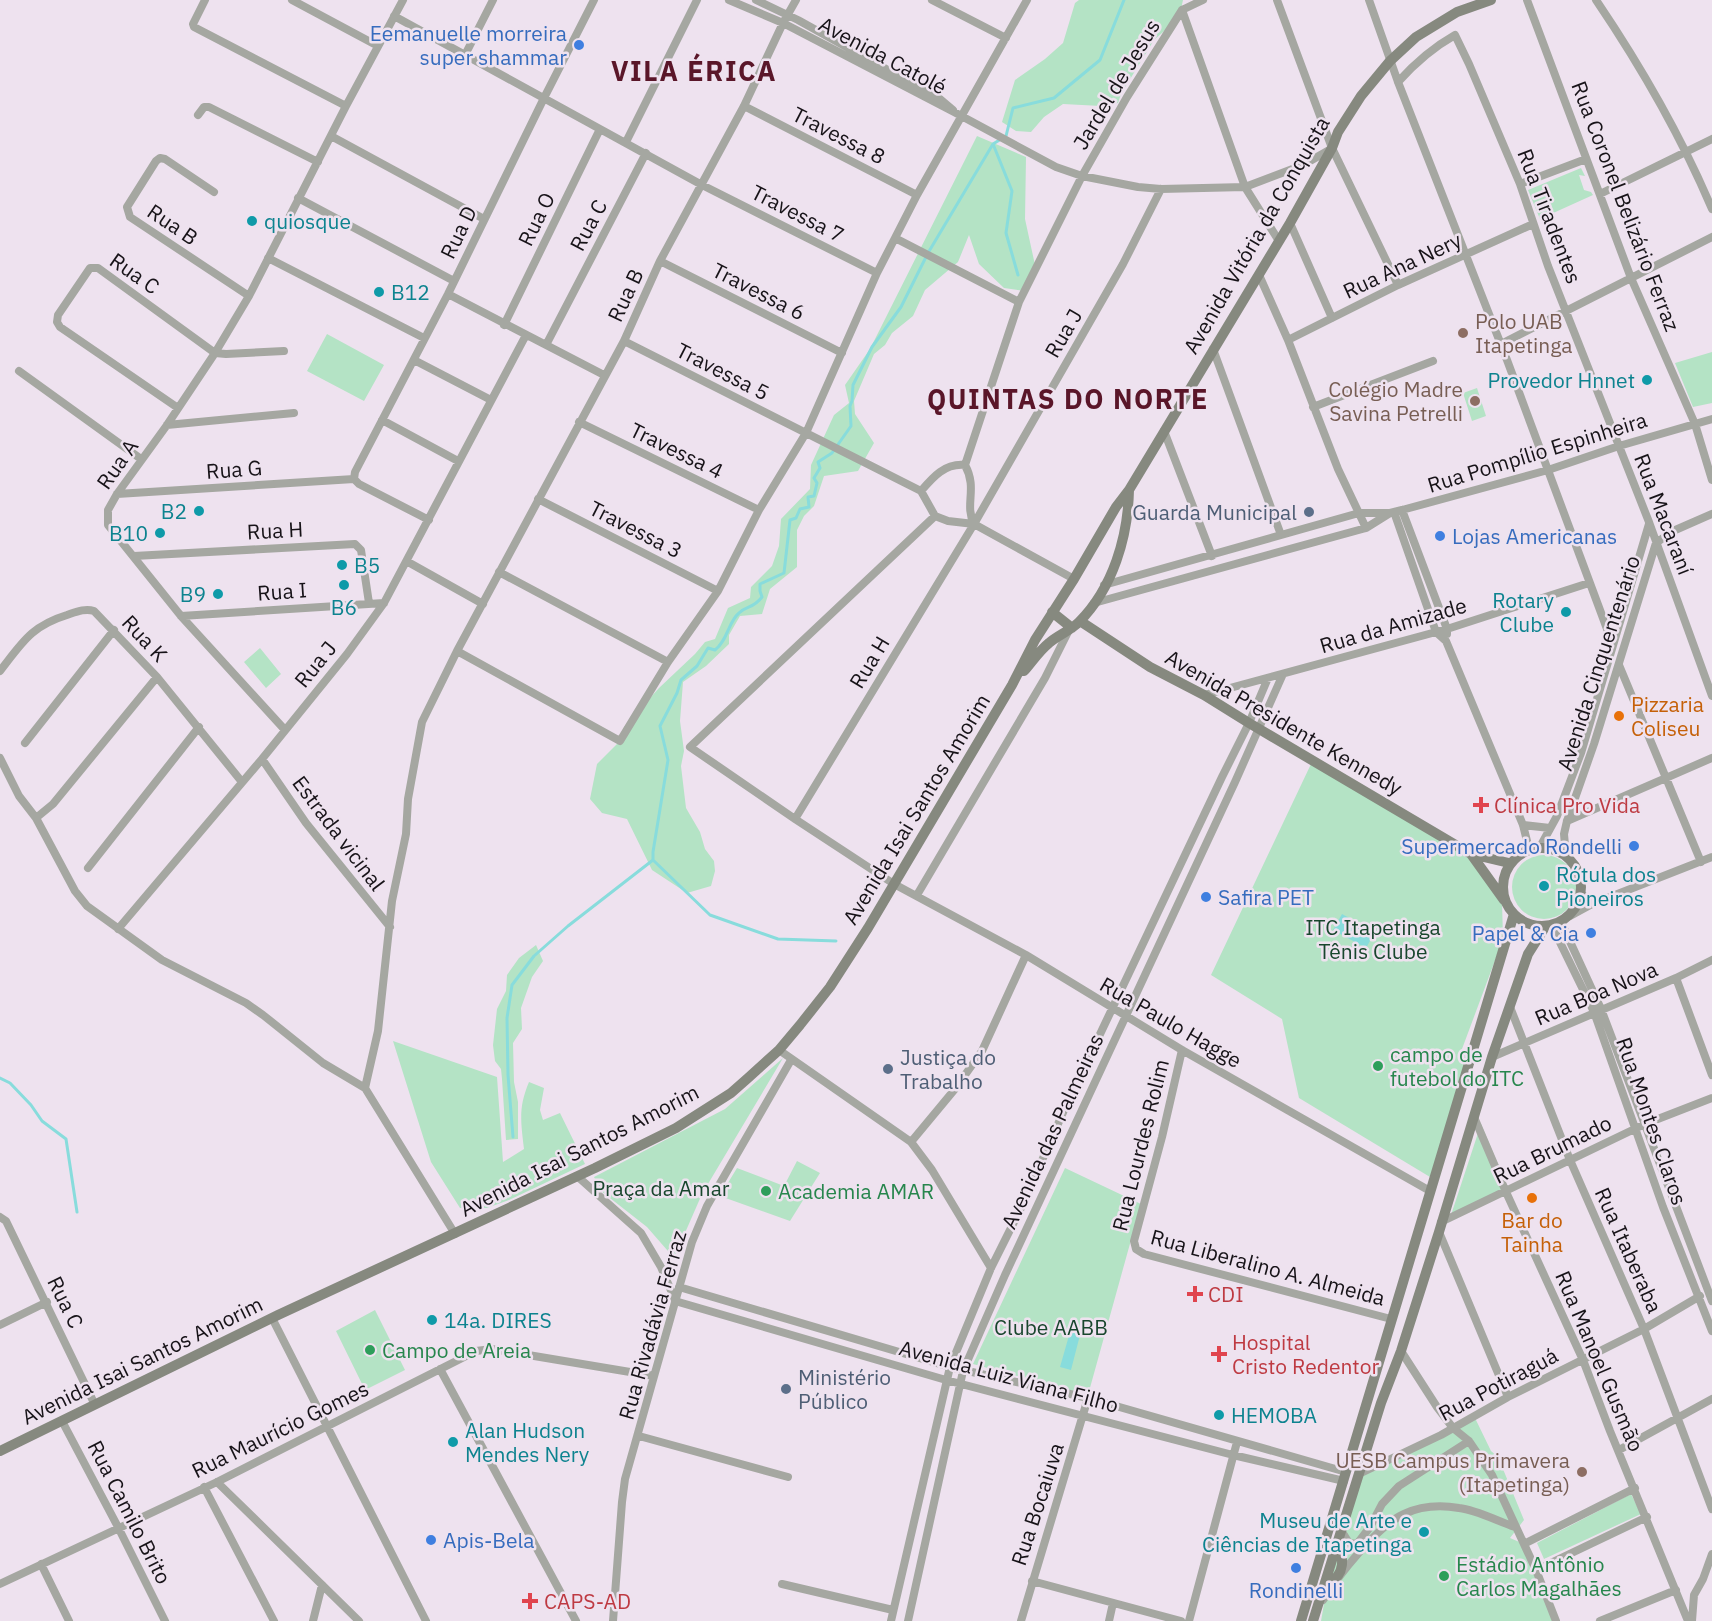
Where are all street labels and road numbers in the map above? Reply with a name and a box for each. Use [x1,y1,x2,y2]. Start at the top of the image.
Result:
street label: Avenida Catolé [814,10,952,100]
street label: Jardel de Jesus [1066,14,1166,154]
street label: Rua Coronel Belizário Ferraz [1565,77,1687,335]
street label: Travessa 8 [788,100,890,170]
street label: Avenida Vitória da Conquista [1176,111,1336,359]
street label: Rua Tiradentes [1511,145,1589,287]
street label: Travessa 7 [747,178,849,248]
street label: Rua O [511,188,561,250]
street label: Rua C [563,194,613,256]
street label: Rua B [142,197,204,251]
street label: Rua D [433,201,483,263]
street label: Rua Ana Nery [1338,225,1466,305]
street label: Rua C [105,246,165,300]
street label: Travessa 6 [708,256,810,326]
street label: Rua B [601,264,649,326]
street label: Rua J [1038,303,1088,363]
street label: Travessa 5 [672,336,774,406]
street label: Rua Pompílio Espinheira [1424,405,1650,499]
street label: Travessa 4 [626,415,728,485]
street label: Rua A [90,433,144,495]
street label: Rua Macaraní [1628,449,1700,579]
street label: Rua G [205,453,263,485]
street label: Travessa 3 [585,494,687,564]
street label: Rua H [246,515,304,545]
street label: Avenida Cinquentenário [1550,552,1646,774]
street label: Rua I [256,575,308,607]
street label: Rua da Amizade [1316,591,1470,659]
street label: Rua K [116,608,174,668]
street label: Rua H [842,631,896,693]
street label: Rua J [288,635,342,693]
street label: Avenida Presidente Kennedy [1160,643,1408,802]
street label: Avenida Isai Santos Amorim [836,688,996,930]
street label: Estrada vicinal [287,770,392,896]
street label: Rua Boa Nova [1530,955,1662,1031]
street label: Rua Paulo Hagge [1095,970,1247,1074]
street label: Avenida das Palmeiras [994,1029,1110,1233]
street label: Rua Montes Claros [1610,1033,1694,1209]
street label: Rua Lourdes Rolim [1105,1056,1175,1234]
street label: Avenida Isai Santos Amorim [455,1077,703,1223]
street label: Rua Brumado [1488,1108,1616,1190]
street label: Rua Itaberaba [1589,1183,1669,1317]
street label: Rua Liberalino A. Almeida [1148,1222,1388,1312]
street label: Rua Rivadávia Ferraz [612,1227,692,1423]
street label: Rua Manoel Gusmão [1549,1266,1651,1456]
street label: Rua C [41,1271,91,1333]
street label: Avenida Isai Santos Amorim [17,1289,267,1431]
street label: Avenida Luiz Viana Filho [896,1333,1122,1419]
street label: Rua Potiraguá [1433,1341,1563,1427]
street label: Rua Maurício Gomes [187,1374,373,1484]
street label: Rua Camilo Brito [82,1435,178,1589]
street label: Rua Bocaiuva [1004,1439,1070,1569]

